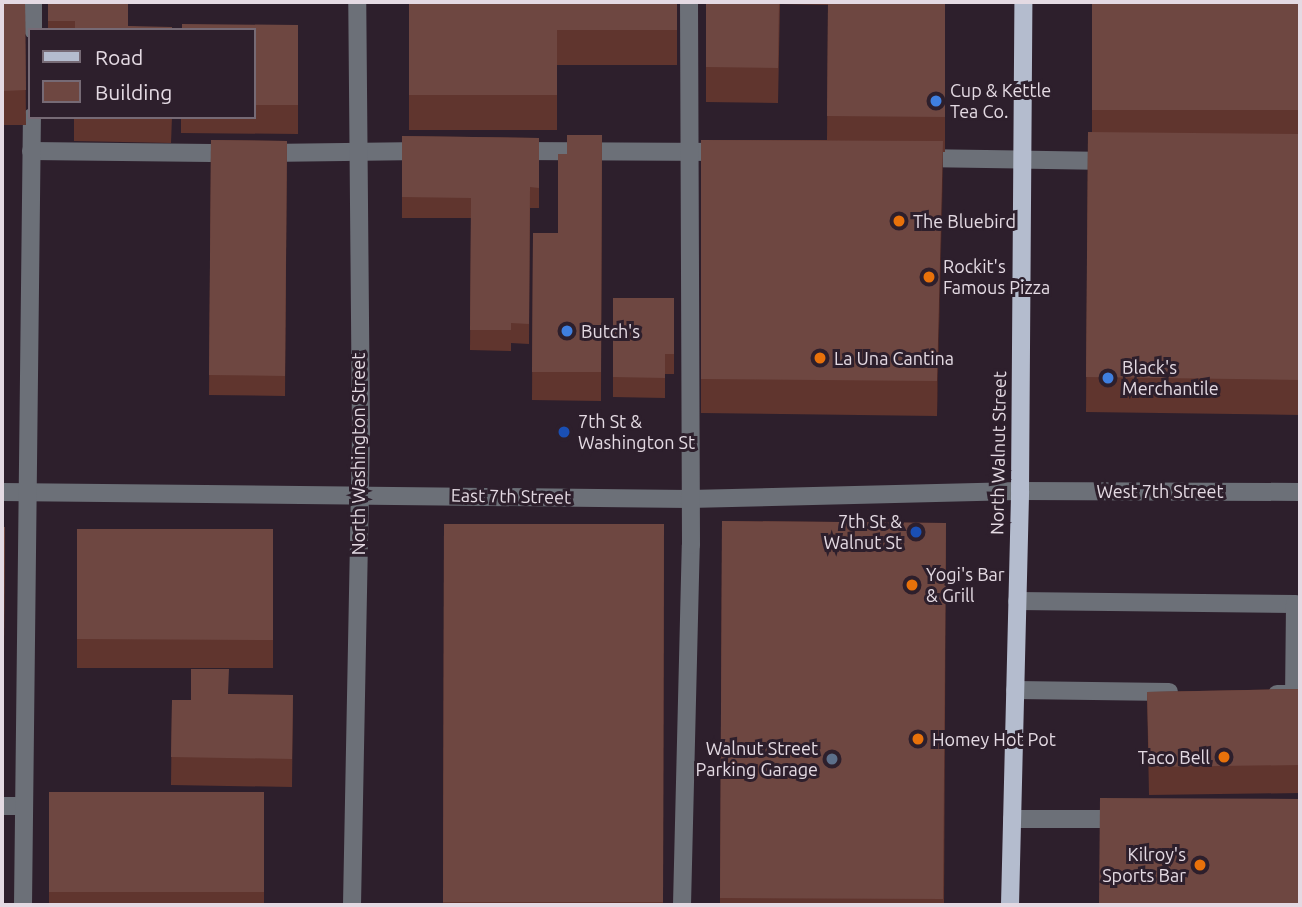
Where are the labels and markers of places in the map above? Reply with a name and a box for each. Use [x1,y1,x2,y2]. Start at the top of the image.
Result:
place label: Cup & Kettle Tea Co. [950,80,1051,122]
marker: Cup & Kettle Tea Co. [928,93,944,109]
place label: The Bluebird [913,210,1016,232]
marker: The Bluebird [891,213,907,229]
place label: Rockit's Famous Pizza [943,256,1050,298]
marker: Rockit's Famous Pizza [921,269,937,285]
place label: Butch's [581,320,640,342]
marker: Butch's [559,323,575,339]
place label: La Una Cantina [834,347,954,369]
marker: La Una Cantina [812,350,828,366]
place label: Black's Merchantile [1122,357,1219,400]
marker: Black's Merchantile [1100,370,1116,386]
place label: 7th St & Washington St [578,411,695,453]
marker: 7th St & Washington St [556,424,572,440]
place label: 7th St & Walnut St [823,511,902,554]
marker: 7th St & Walnut St [908,524,924,540]
place label: Yogi's Bar & Grill [926,564,1005,606]
marker: Yogi's Bar & Grill [904,577,920,593]
place label: Homey Hot Pot [932,728,1056,750]
marker: Homey Hot Pot [910,731,926,747]
place label: Walnut Street Parking Garage [696,738,818,780]
place label: Taco Bell [1138,746,1210,768]
marker: Taco Bell [1216,749,1232,765]
marker: Walnut Street Parking Garage [824,751,840,767]
place label: Kilroy's Sports Bar [1102,844,1186,886]
marker: Kilroy's Sports Bar [1192,857,1208,873]

